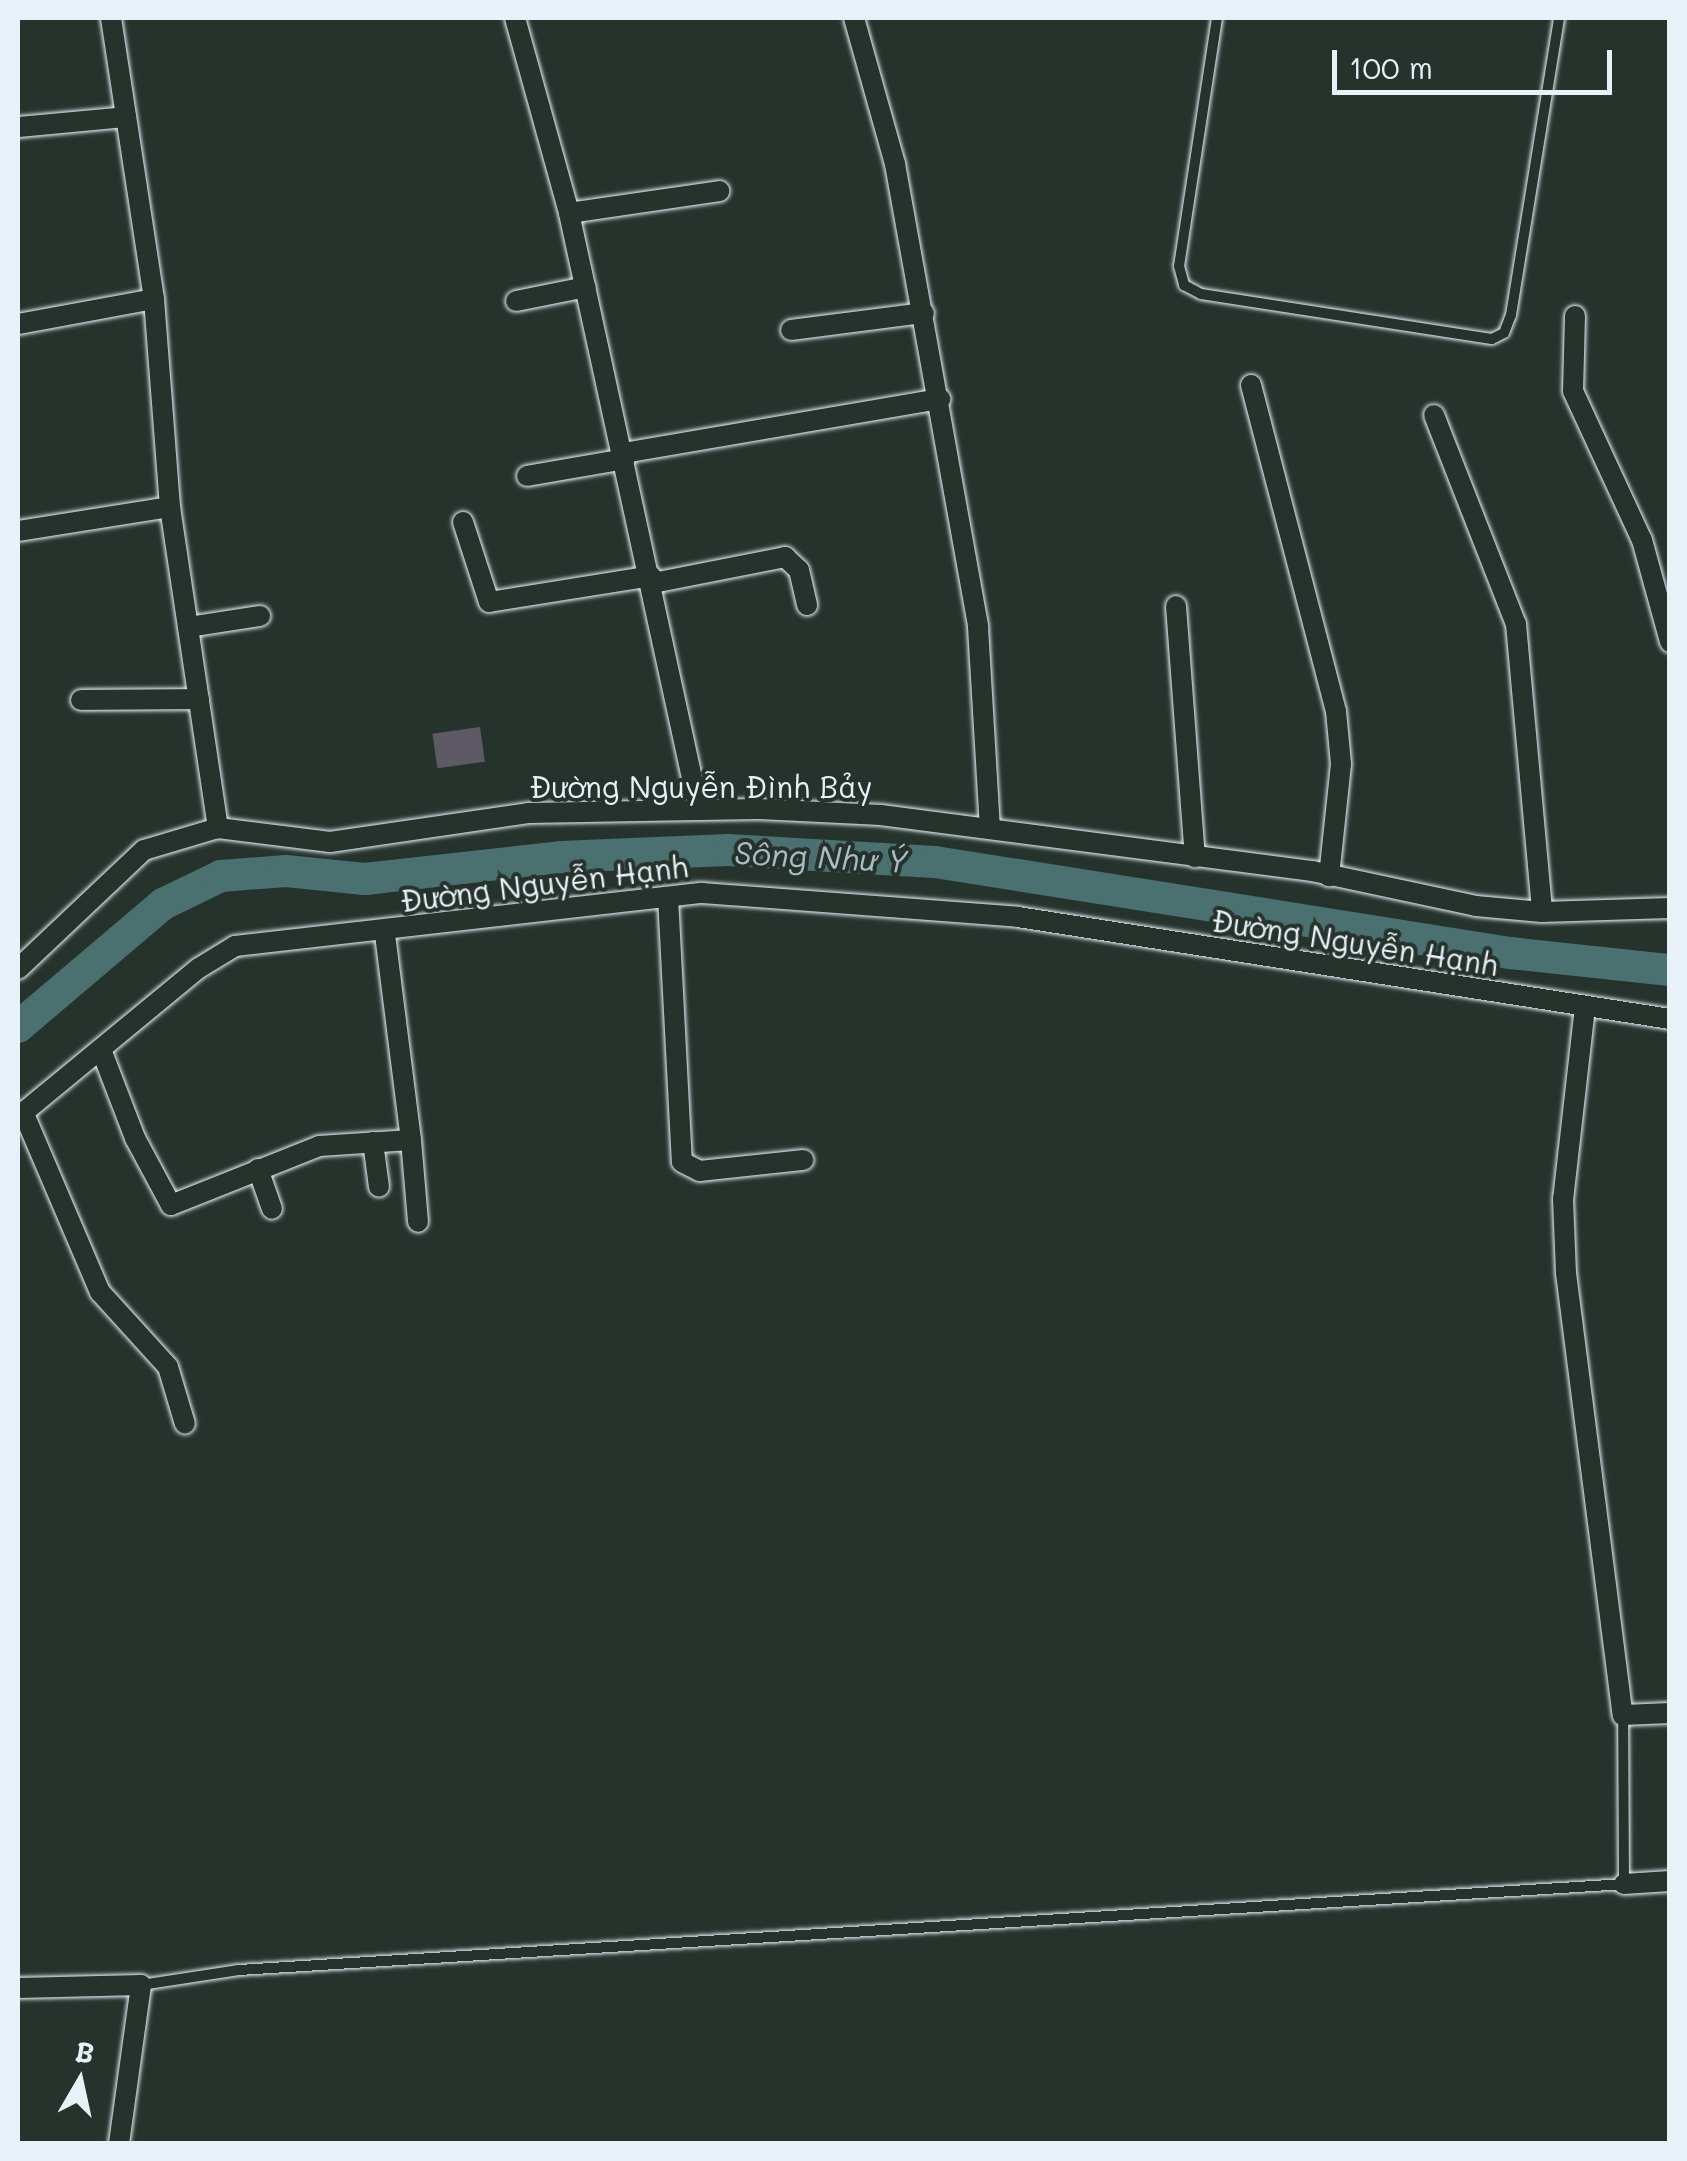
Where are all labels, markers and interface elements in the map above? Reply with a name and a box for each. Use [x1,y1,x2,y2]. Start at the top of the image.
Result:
scale bar [1337,30,1617,92]
text: 100 m [1349,47,1433,87]
street label: Đường Nguyễn Đình Bảy [529,768,873,804]
water label: Sông Như Ý [733,832,909,880]
street label: Đường Nguyễn Hạnh [398,847,690,919]
street label: Đường Nguyễn Hạnh [1209,902,1501,982]
north arrow [30,2031,130,2131]
text: B [73,2032,97,2071]

